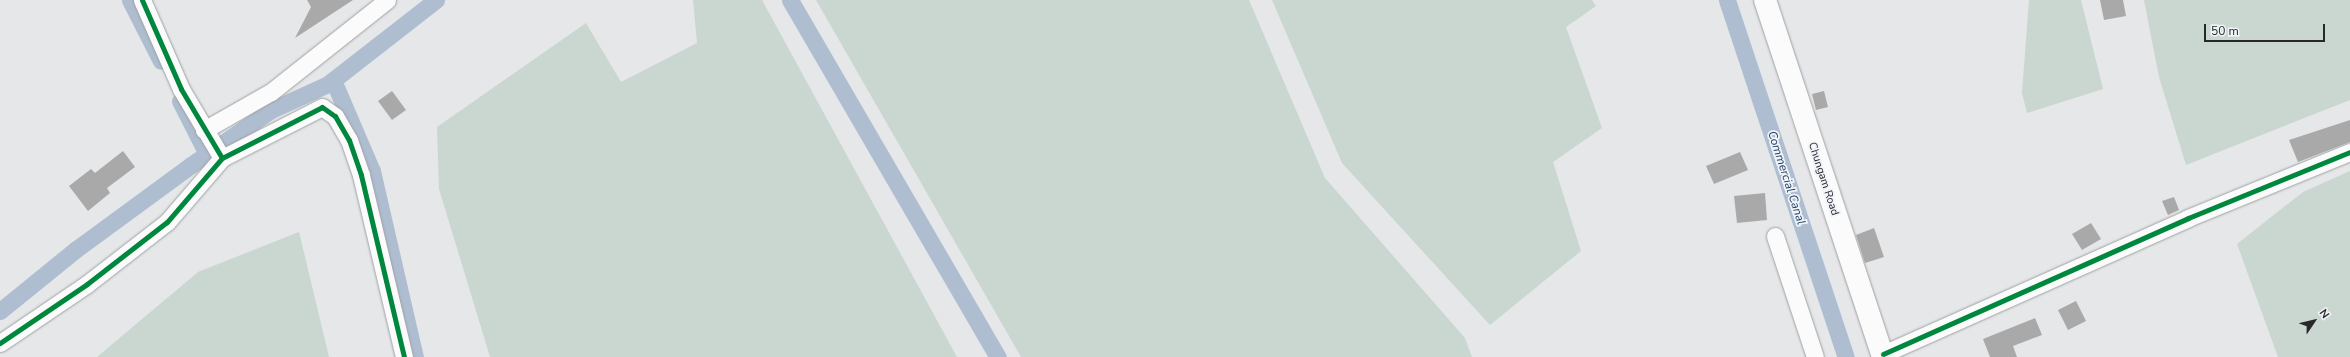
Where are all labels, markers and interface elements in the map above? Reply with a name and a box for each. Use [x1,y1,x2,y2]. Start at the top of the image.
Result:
scale bar [2206,16,2327,42]
text: 50 m [2211,23,2239,39]
water label: Commercial Canal [1764,129,1808,227]
street label: Chungam Road [1805,141,1841,217]
north arrow [2294,301,2334,341]
text: N [2316,306,2333,321]

